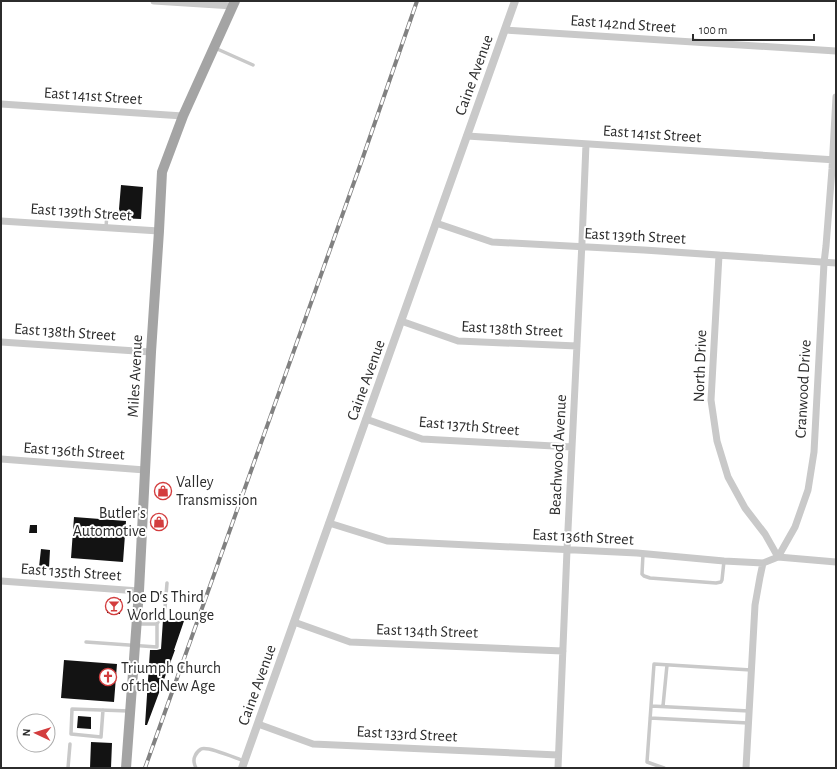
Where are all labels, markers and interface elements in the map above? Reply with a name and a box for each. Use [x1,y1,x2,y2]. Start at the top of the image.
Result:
street label: East 142nd Street [570,12,676,36]
scale bar [693,16,814,42]
text: 100 m [699,24,727,36]
street label: Caine Avenue [452,33,496,117]
street label: East 141st Street [43,85,143,107]
street label: East 141st Street [602,123,702,145]
street label: East 139th Street [30,200,132,224]
street label: East 139th Street [584,225,686,247]
street label: East 138th Street [461,318,563,340]
street label: East 138th Street [14,320,116,344]
street label: North Drive [691,329,709,403]
street label: Miles Avenue [125,334,145,418]
street label: Caine Avenue [344,338,388,422]
street label: Cranwood Drive [792,339,814,439]
street label: Beachwood Avenue [547,394,569,516]
street label: East 137th Street [418,414,520,438]
street label: East 136th Street [23,439,125,463]
place label: Valley Transmission [176,474,258,508]
shop icon: Valley Transmission [153,481,173,501]
place label: Butler's Automotive [73,505,146,539]
shop icon: Butler's Automotive [149,512,169,532]
street label: East 136th Street [532,526,634,548]
street label: East 135th Street [20,560,122,584]
place label: Joe D's Third World Lounge [127,589,214,623]
bar icon: Joe D's Third World Lounge [104,596,124,616]
street label: East 134th Street [376,621,478,641]
street label: Caine Avenue [235,643,279,727]
place label: Triumph Church of the New Age [121,660,221,694]
church icon: Triumph Church of the New Age [98,667,118,687]
north arrow [16,713,56,753]
street label: East 133rd Street [356,723,458,745]
text: N [21,728,32,737]

